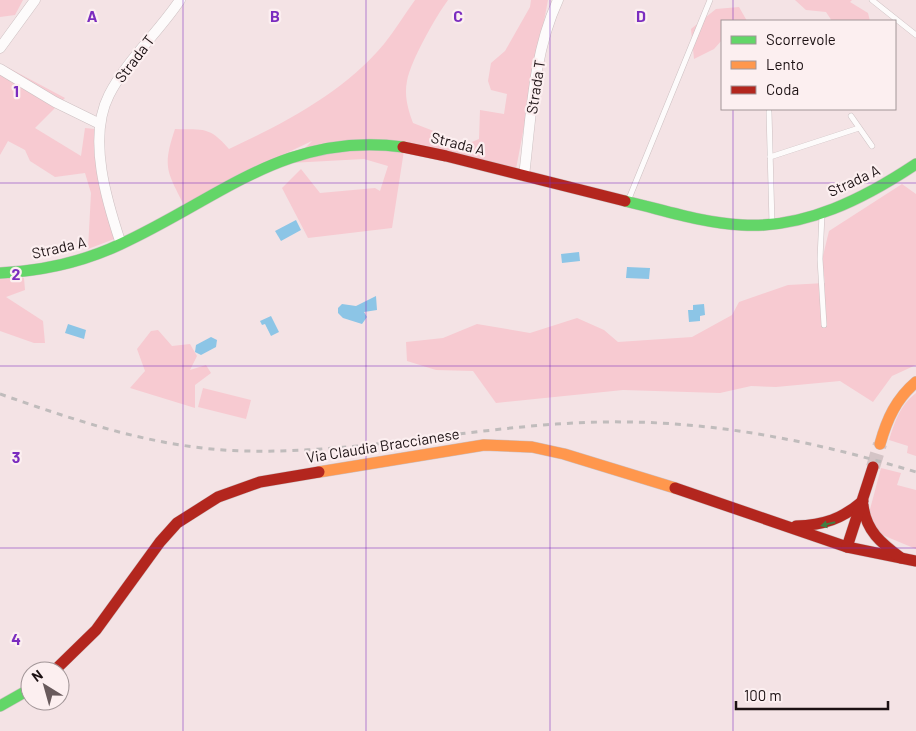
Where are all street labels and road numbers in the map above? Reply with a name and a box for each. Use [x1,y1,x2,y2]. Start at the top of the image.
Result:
street label: Strada T [111,31,158,86]
street label: Strada T [522,58,548,115]
street label: Strada A [429,128,487,158]
street label: Strada A [825,160,882,200]
street label: Strada A [30,232,88,262]
street label: Via Claudia Braccianese [305,424,461,466]

